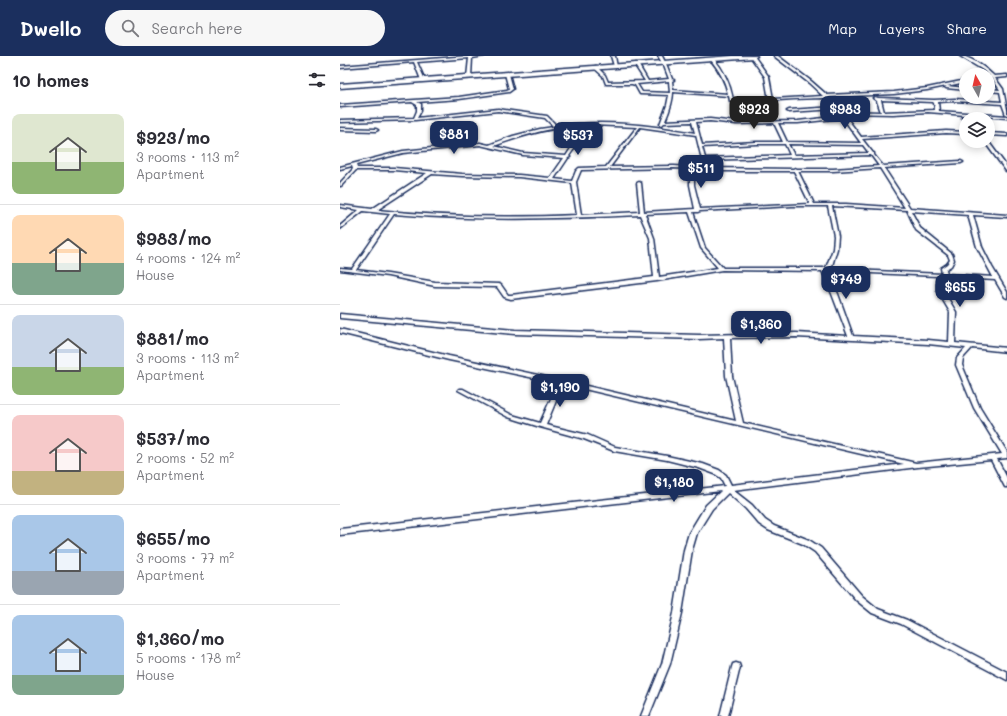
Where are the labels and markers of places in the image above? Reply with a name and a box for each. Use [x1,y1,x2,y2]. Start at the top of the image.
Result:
pin: $923 [730,96,778,130]
pin: $983 [821,96,869,130]
pin: $881 [430,121,478,155]
pin: $537 [554,122,602,156]
pin: $511 [677,155,725,189]
pin: $749 [822,266,870,300]
pin: $655 [936,274,984,308]
pin: $1,360 [728,311,794,345]
pin: $1,190 [527,374,593,408]
pin: $1,180 [641,469,707,503]

